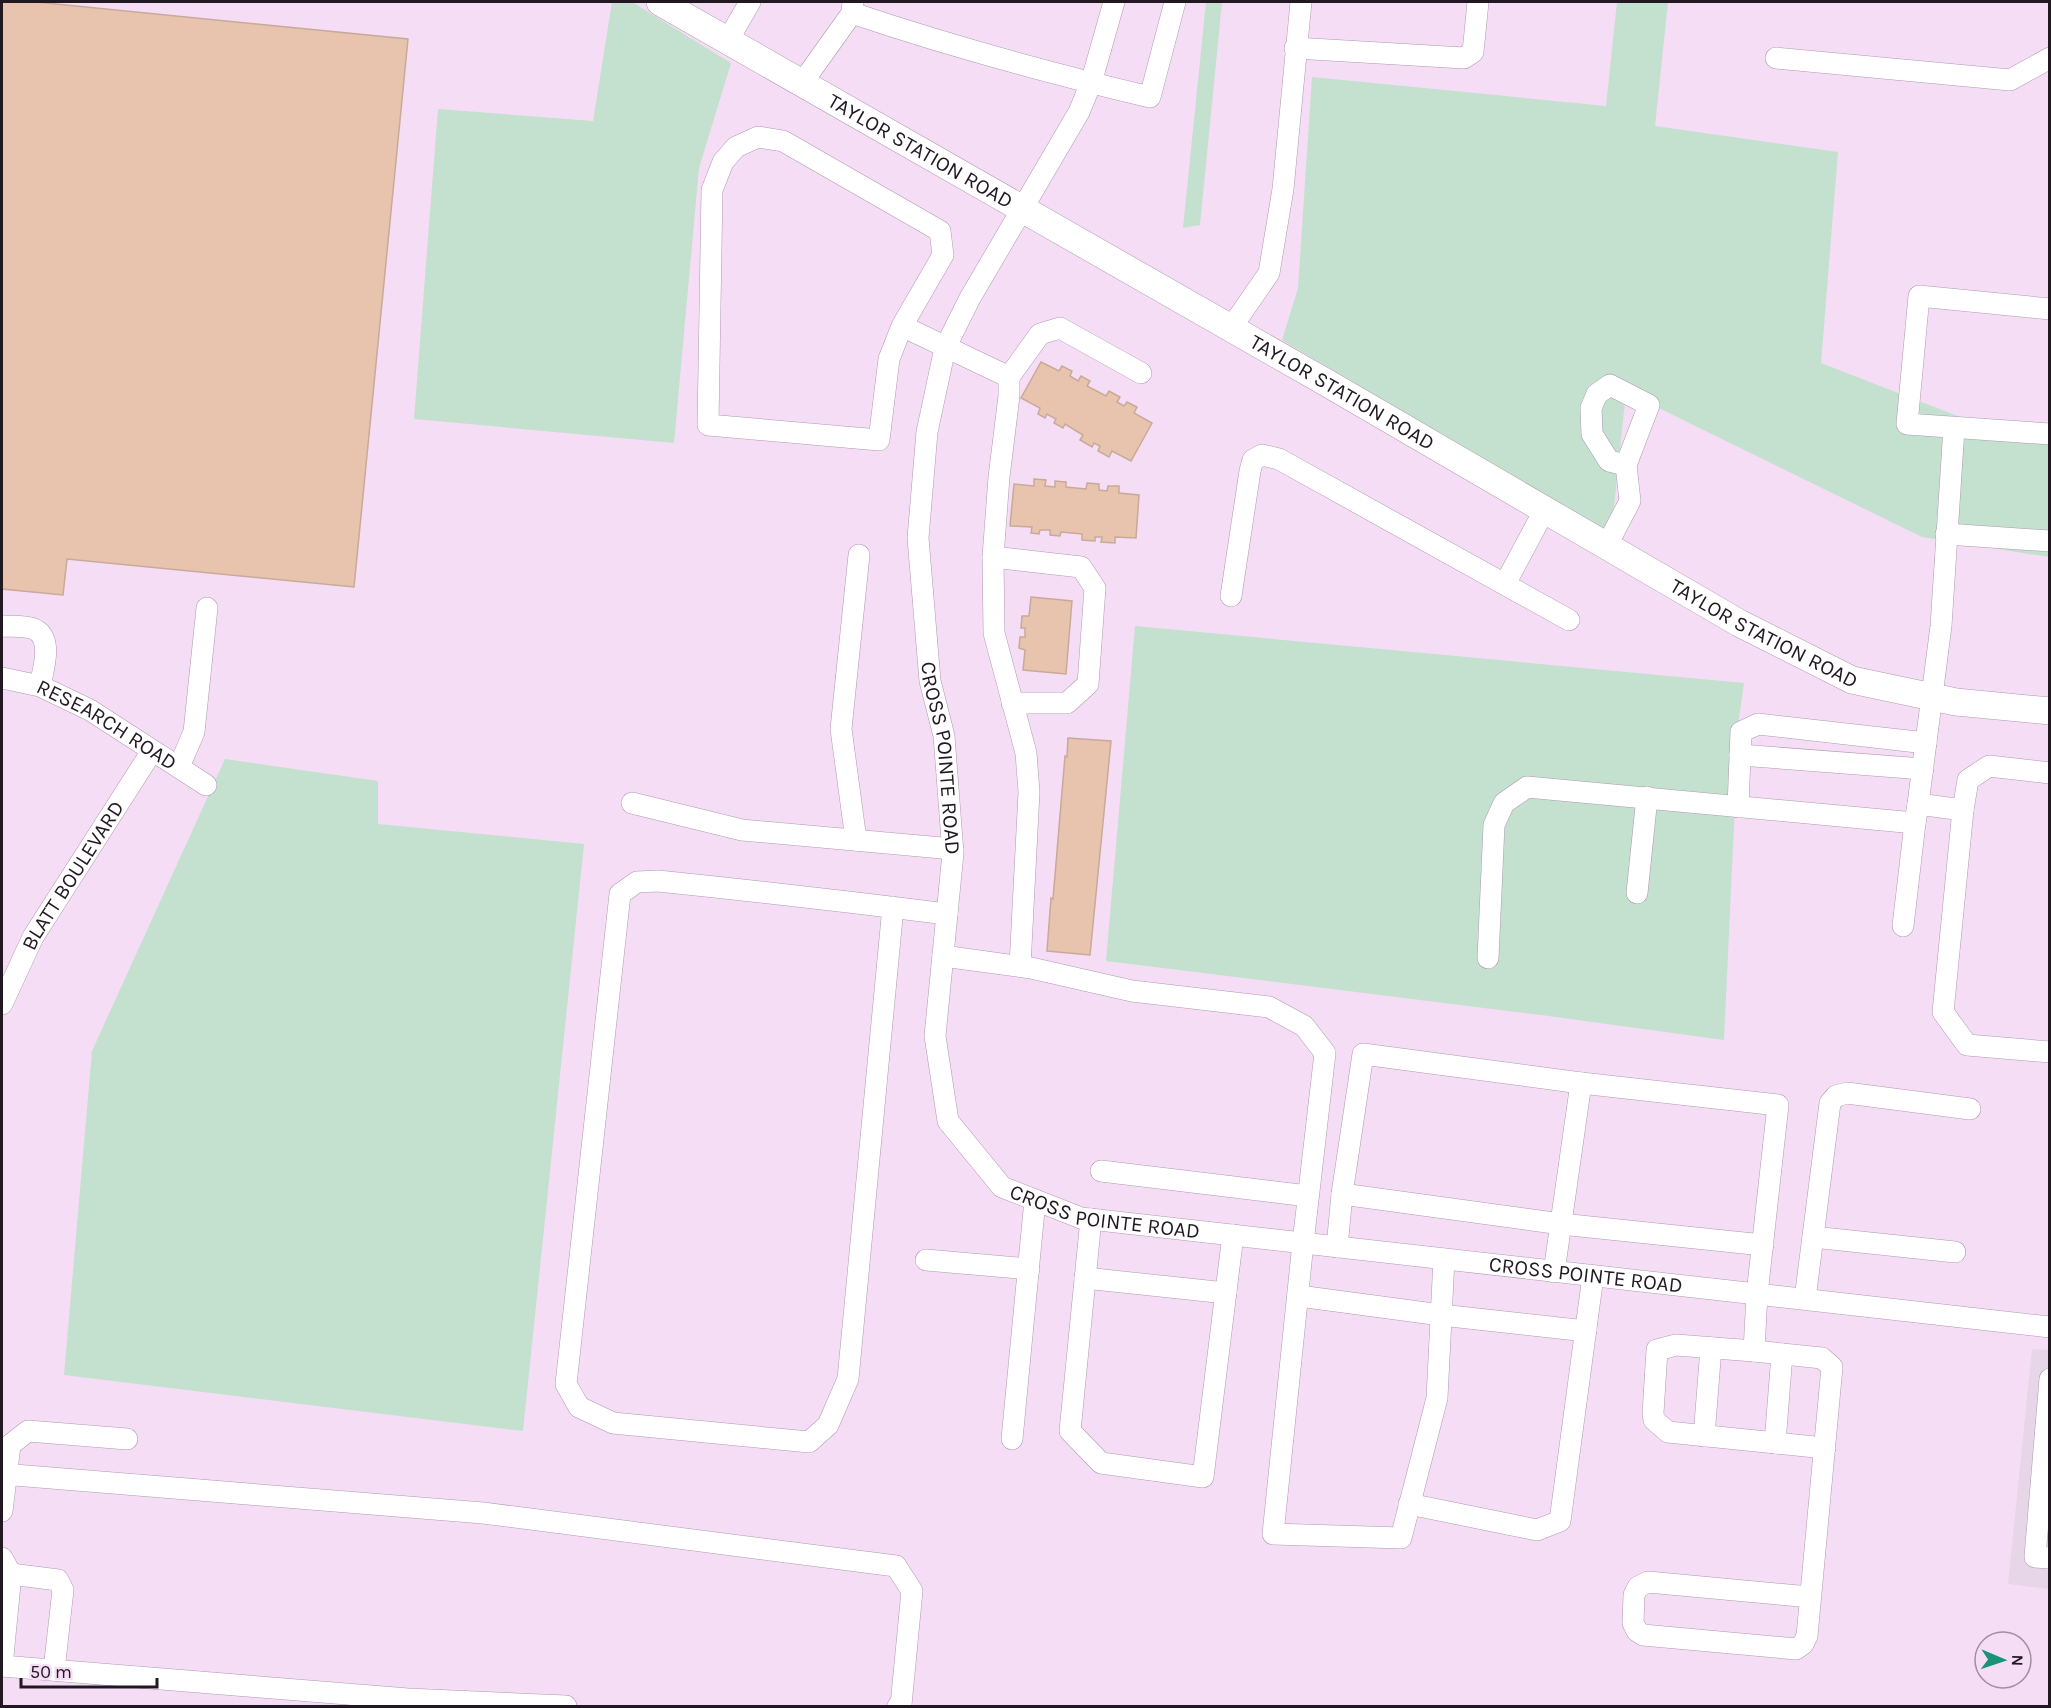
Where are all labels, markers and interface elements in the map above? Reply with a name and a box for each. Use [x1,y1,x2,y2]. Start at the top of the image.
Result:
street label: TAYLOR STATION ROAD [824,88,1017,213]
street label: TAYLOR STATION ROAD [1246,330,1439,455]
street label: TAYLOR STATION ROAD [1666,574,1862,693]
street label: CROSS POINTE ROAD [916,661,965,855]
street label: RESEARCH ROAD [33,674,181,775]
street label: BLATT BOULEVARD [17,796,129,954]
street label: CROSS POINTE ROAD [1006,1179,1201,1243]
street label: CROSS POINTE ROAD [1488,1252,1684,1298]
north arrow [1973,1630,2033,1690]
scale bar [21,1651,158,1689]
text: N [2008,1654,2027,1667]
text: 50 m [30,1661,72,1683]

